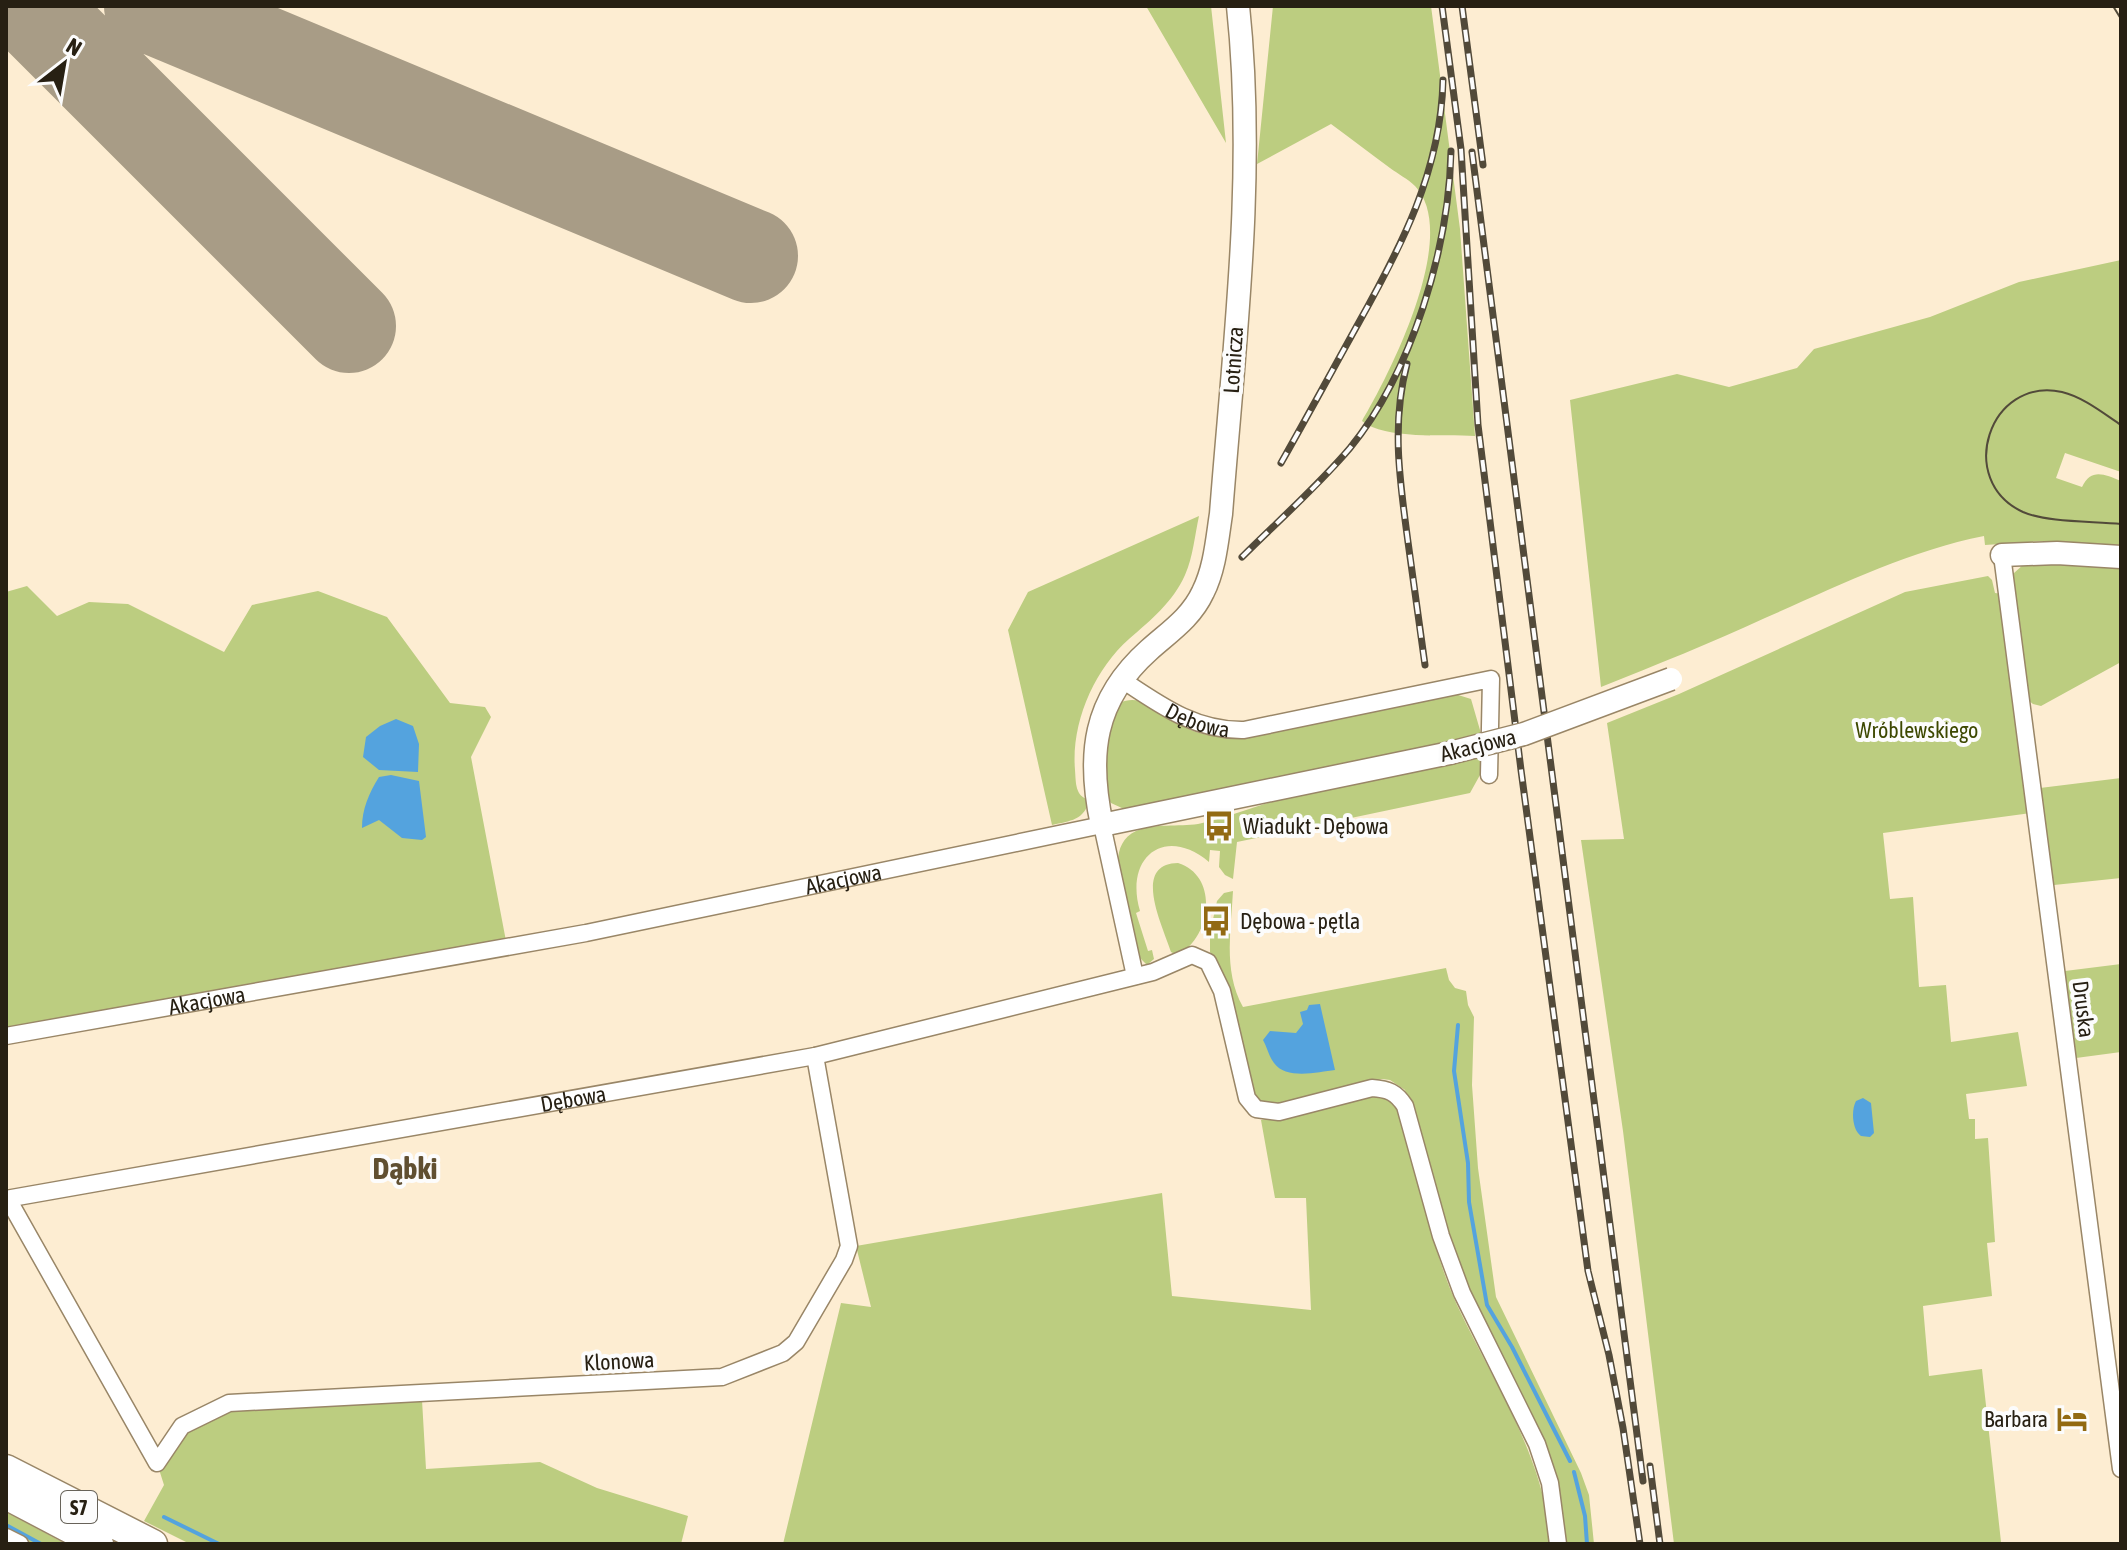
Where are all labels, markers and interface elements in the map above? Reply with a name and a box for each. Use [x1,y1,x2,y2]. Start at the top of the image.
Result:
north arrow [24,24,104,104]
text: N [62,32,87,61]
street label: Lotnicza [1218,326,1248,394]
street label: Dębowa [1161,697,1231,742]
park label: Wróblewskiego [1856,717,1978,743]
street label: Akacjowa [1437,723,1519,767]
bus stop icon: Wiadukt - Dębowa [1202,809,1236,843]
place label: Wiadukt - Dębowa [1243,813,1389,839]
street label: Akacjowa [803,859,884,900]
bus stop icon: Dębowa - pętla [1199,904,1233,938]
place label: Dębowa - pętla [1240,908,1360,934]
street label: Druska [2068,979,2100,1039]
street label: Akacjowa [167,981,247,1020]
street label: Dębowa [538,1080,608,1117]
district label: Dąbki [373,1151,437,1185]
street label: Klonowa [583,1346,655,1376]
hotel icon: Barbara [2055,1402,2089,1436]
place label: Barbara [1984,1406,2048,1432]
road number: S7 [61,1491,97,1523]

